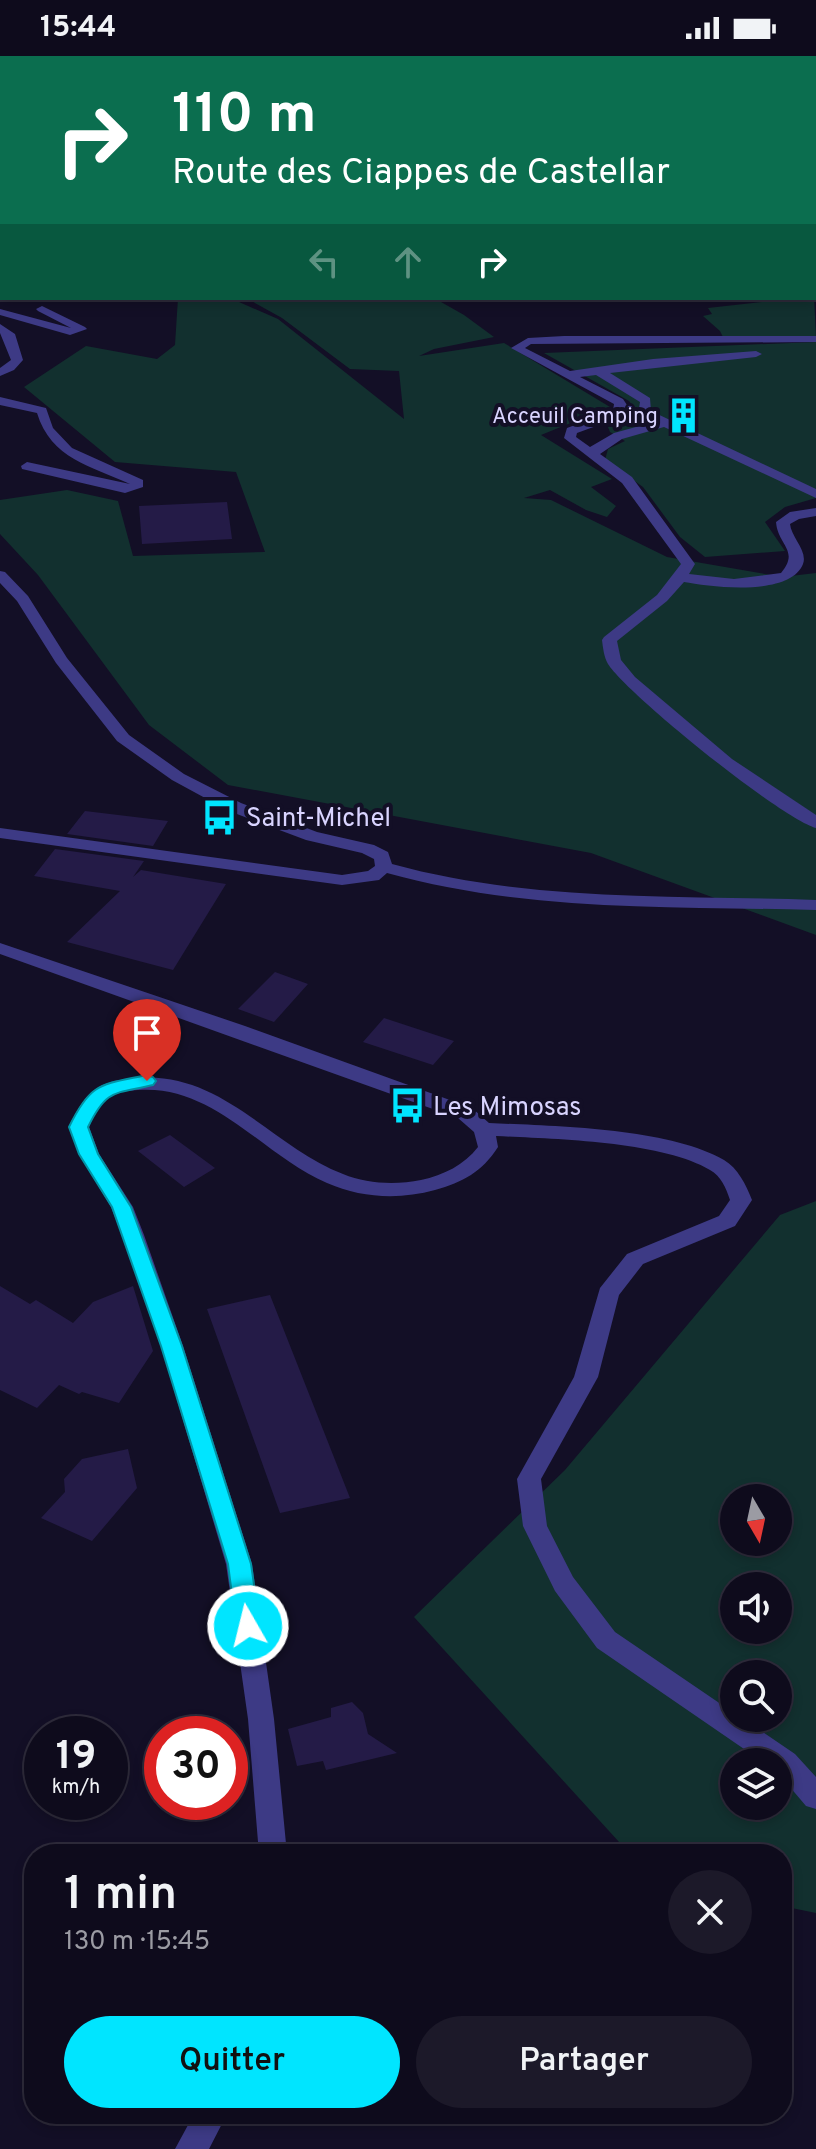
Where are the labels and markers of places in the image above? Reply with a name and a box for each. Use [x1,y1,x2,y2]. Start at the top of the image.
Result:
building icon: Acceuil Camping [665,396,703,434]
place label: Acceuil Camping [492,404,658,431]
bus stop icon: Saint-Michel [201,798,239,836]
place label: Saint-Michel [246,803,391,836]
pin [113,999,181,1081]
bus stop icon: Les Mimosas [388,1087,426,1125]
place label: Les Mimosas [433,1092,582,1125]

